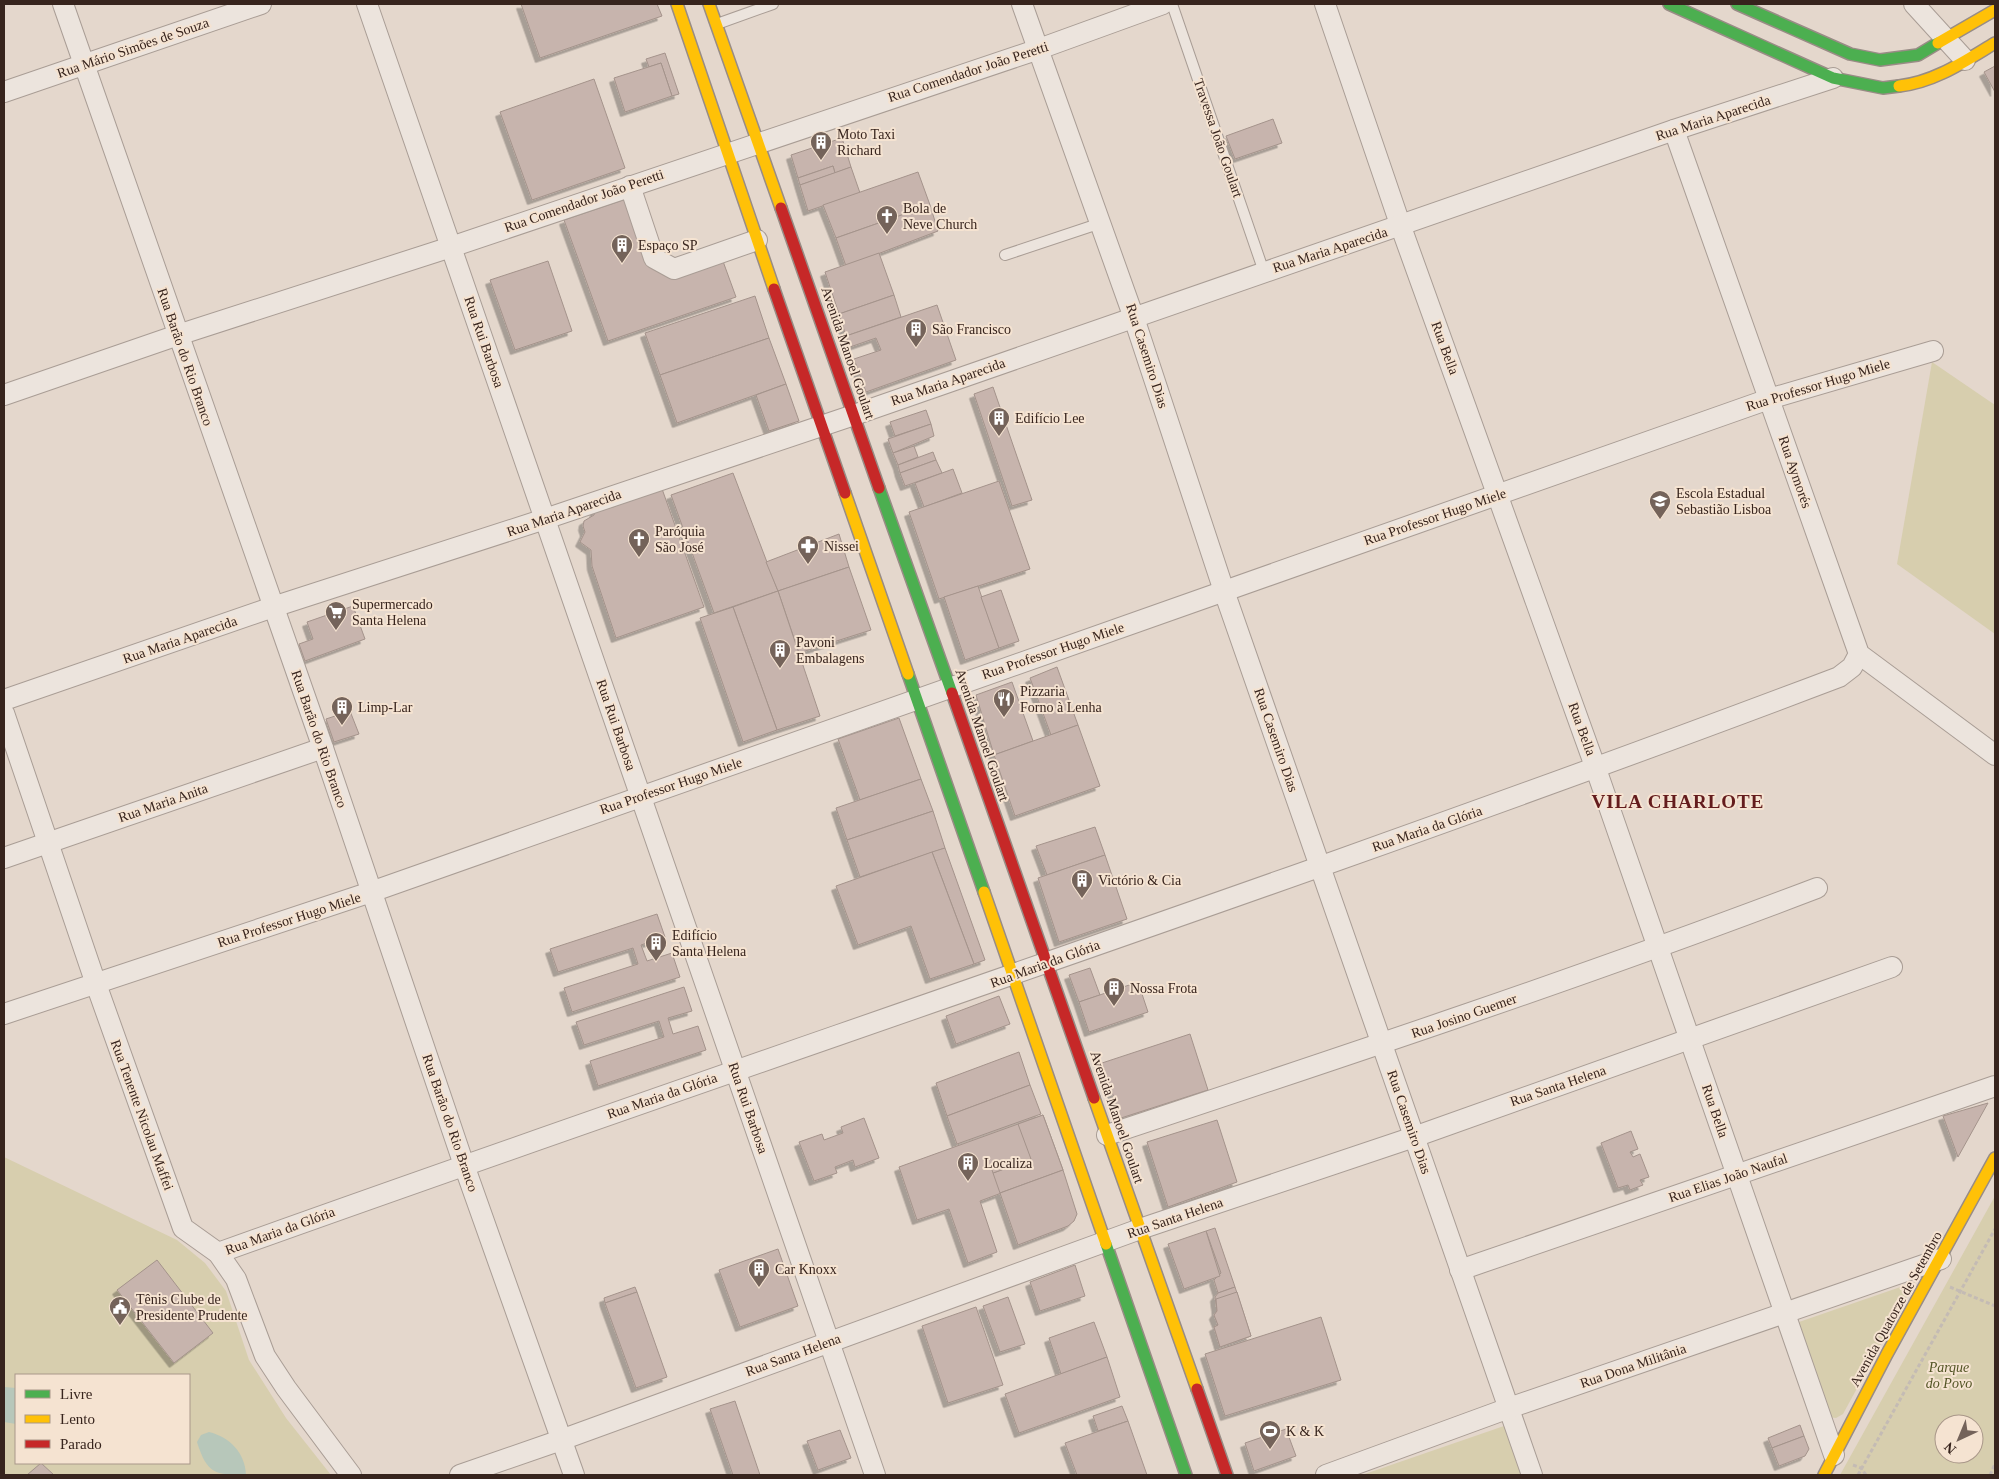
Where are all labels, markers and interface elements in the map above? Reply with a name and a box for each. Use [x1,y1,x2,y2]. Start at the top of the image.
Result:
street label: Rua Mário Simões de Souza [55,15,212,81]
street label: Rua Comendador João Peretti [886,39,1050,105]
street label: Travessa João Goulart [1191,77,1245,199]
street label: Rua Maria Aparecida [1654,92,1773,144]
place label: Moto Taxi Richard [837,127,895,158]
building icon: Moto Taxi Richard [809,130,833,161]
street label: Rua Comendador João Peretti [502,167,666,235]
place label: Bola de Neve Church [903,201,977,232]
church icon: Bola de Neve Church [875,204,899,235]
street label: Rua Maria Aparecida [1271,224,1390,276]
building icon: Espaço SP [610,233,634,264]
place label: Espaço SP [638,238,698,253]
street label: Avenida Manoel Goulart [818,285,878,421]
street label: Rua Barão do Rio Branco [154,286,216,428]
street label: Rua Rui Barbosa [461,294,507,390]
street label: Rua Casemiro Dias [1123,302,1171,410]
building icon: São Francisco [904,317,928,348]
street label: Rua Bella [1428,319,1462,377]
place label: São Francisco [932,322,1011,337]
street label: Rua Maria Aparecida [889,355,1008,409]
street label: Rua Professor Hugo Miele [1744,356,1892,414]
building icon: Edifício Lee [987,406,1011,437]
place label: Edifício Lee [1015,411,1085,426]
street label: Rua Aymorés [1776,434,1814,510]
street label: Rua Maria Aparecida [505,486,624,540]
street label: Rua Professor Hugo Miele [1362,486,1508,548]
place label: Escola Estadual Sebastião Lisboa [1676,486,1772,517]
school or university icon: Escola Estadual Sebastião Lisboa [1648,489,1672,520]
place label: Paróquia São José [655,524,706,555]
church icon: Paróquia São José [627,527,651,558]
pharmacy icon: Nissei [796,534,820,565]
place label: Nissei [824,539,859,554]
place label: Supermercado Santa Helena [352,597,433,628]
supermarket icon: Supermercado Santa Helena [324,600,348,631]
street label: Rua Maria Aparecida [121,613,240,667]
street label: Rua Professor Hugo Miele [980,620,1126,682]
place label: Pavoni Embalagens [796,635,864,666]
building icon: Pavoni Embalagens [768,638,792,669]
street label: Avenida Manoel Goulart [952,667,1012,803]
street label: Rua Barão do Rio Branco [288,668,350,810]
street label: Rua Rui Barbosa [593,677,639,773]
place label: Pizzaria Forno à Lenha [1020,684,1102,715]
street label: Rua Casemiro Dias [1251,686,1301,794]
restaurant icon: Pizzaria Forno à Lenha [992,687,1016,718]
building icon: Limp-Lar [330,695,354,726]
place label: Limp-Lar [358,700,413,715]
street label: Rua Bella [1565,700,1599,758]
street label: Rua Professor Hugo Miele [598,755,744,817]
street label: Rua Maria Anita [116,780,210,825]
district label: VILA CHARLOTE [1592,791,1764,812]
street label: Rua Maria da Glória [1370,803,1485,855]
building icon: Victório & Cia [1070,868,1094,899]
place label: Victório & Cia [1098,873,1182,888]
street label: Rua Professor Hugo Miele [215,890,363,950]
place label: Edifício Santa Helena [672,928,747,959]
building icon: Edifício Santa Helena [644,931,668,962]
street label: Rua Maria da Glória [988,937,1103,991]
building icon: Nossa Frota [1102,976,1126,1007]
place label: Nossa Frota [1130,981,1198,996]
street label: Rua Josino Guemer [1409,991,1519,1041]
street label: Rua Tenente Nicolau Maffei [108,1038,176,1192]
street label: Avenida Manoel Goulart [1087,1049,1147,1185]
street label: Rua Barão do Rio Branco [419,1052,481,1194]
street label: Rua Rui Barbosa [725,1060,771,1156]
street label: Rua Santa Helena [1508,1062,1609,1109]
street label: Rua Casemiro Dias [1384,1068,1434,1176]
street label: Rua Maria da Glória [605,1070,720,1122]
street label: Rua Bella [1699,1082,1731,1140]
building icon: Localiza [956,1151,980,1182]
street label: Rua Elias João Naufal [1667,1151,1790,1205]
place label: Localiza [984,1156,1033,1171]
street label: Rua Santa Helena [1125,1194,1226,1241]
street label: Rua Maria da Glória [223,1204,338,1258]
street label: Avenida Quatorze de Setembro [1847,1229,1945,1389]
building icon: Car Knoxx [747,1257,771,1288]
place label: Car Knoxx [775,1262,837,1277]
place label: Tênis Clube de Presidente Prudente [136,1292,248,1323]
public building icon: Tênis Clube de Presidente Prudente [108,1295,132,1326]
street label: Rua Santa Helena [743,1331,843,1379]
street label: Rua Dona Militânia [1578,1341,1689,1391]
park label: Parque do Povo [1926,1360,1972,1391]
legend [15,1374,190,1464]
text: Livre [60,1386,93,1402]
text: Lento [60,1411,95,1427]
north arrow [1934,1414,1984,1464]
sports icon: K & K [1258,1419,1282,1450]
place label: K & K [1286,1424,1324,1439]
text: Parado [60,1436,102,1452]
text: N [1941,1439,1959,1457]

